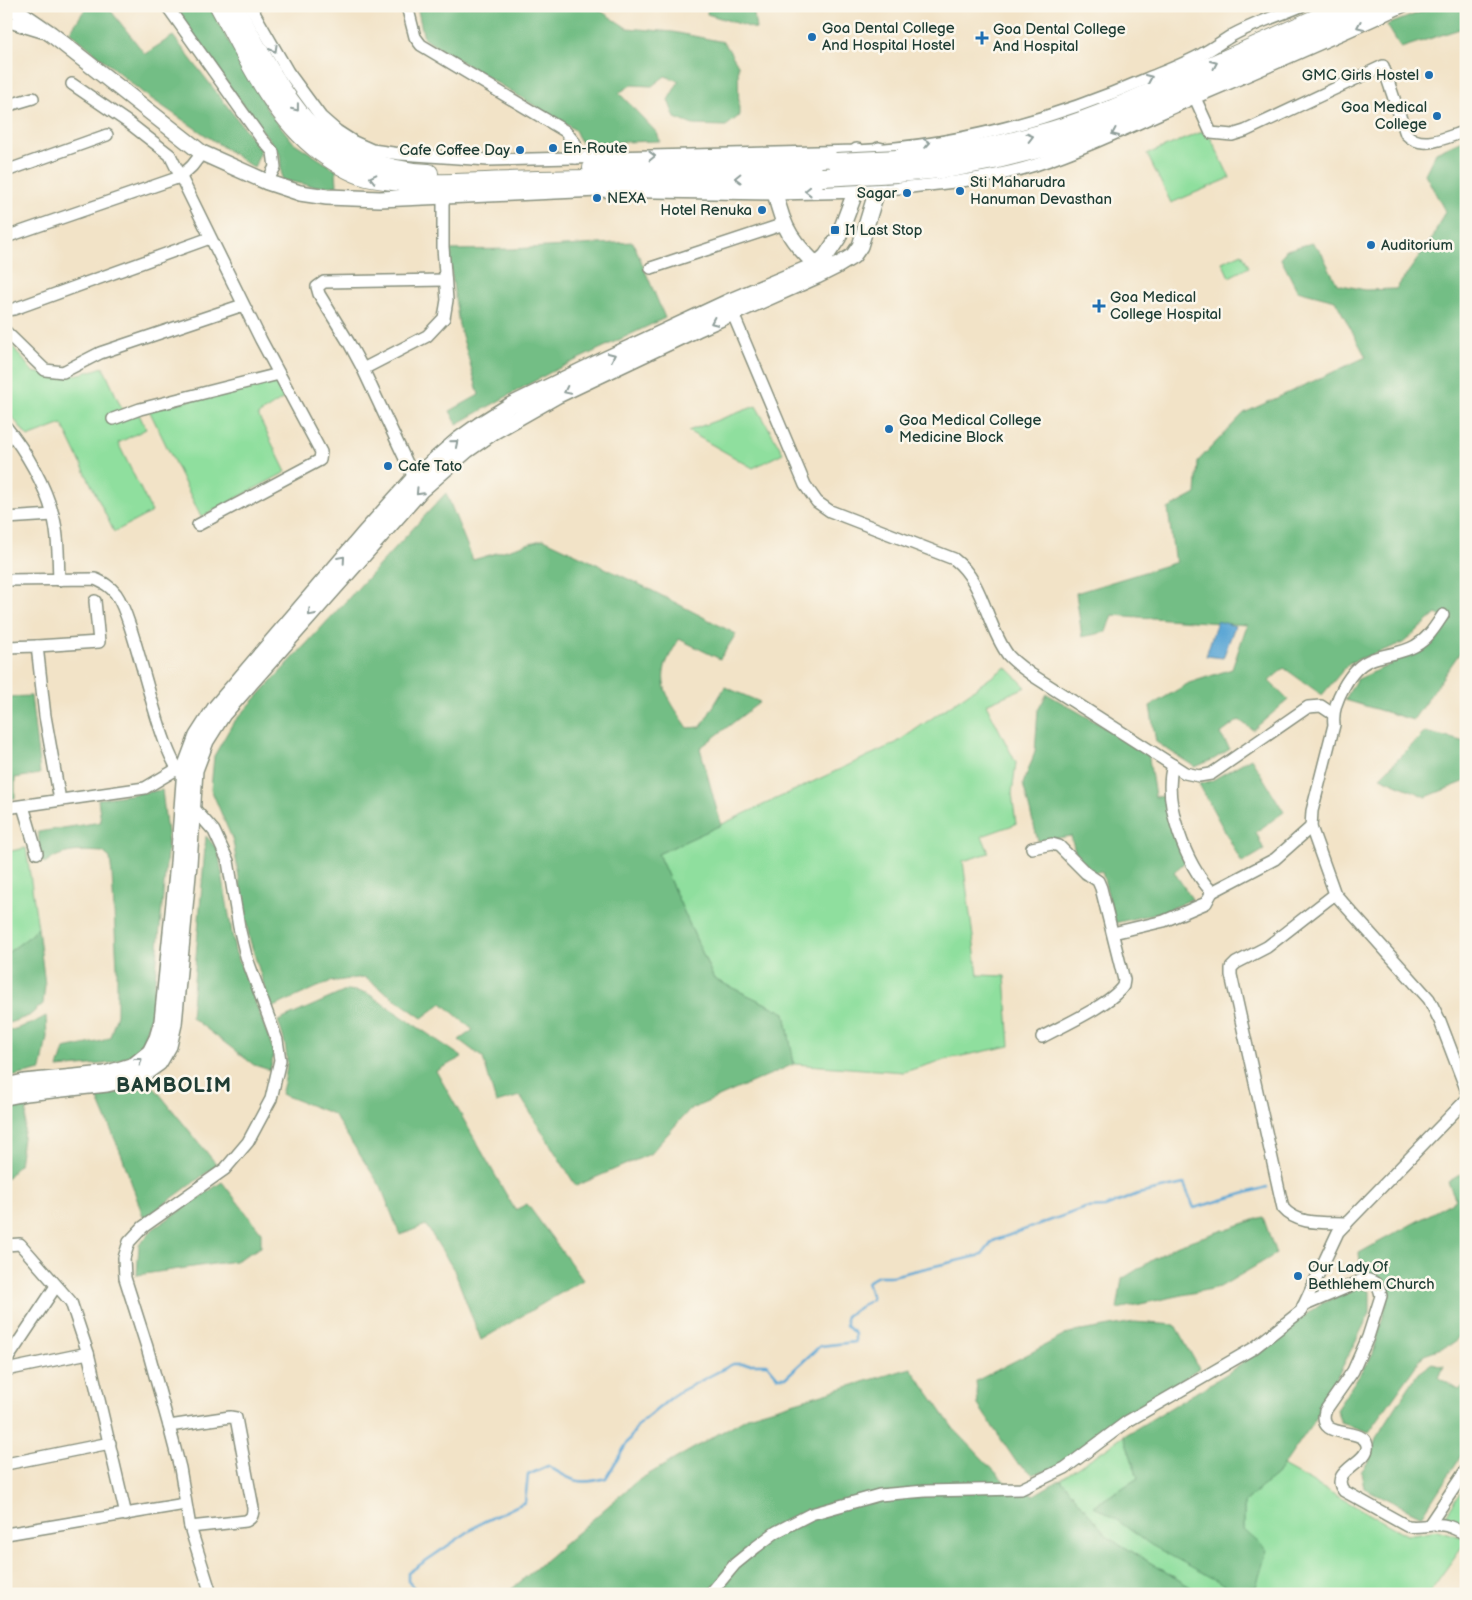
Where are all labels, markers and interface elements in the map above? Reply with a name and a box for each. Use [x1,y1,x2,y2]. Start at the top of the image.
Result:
place label: Goa Dental College And Hospital Hostel [822,19,955,55]
place label: Goa Dental College And Hospital [993,20,1126,56]
one-way arrow [1356,20,1365,31]
marker: Goa Dental College And Hospital Hostel [806,31,818,43]
marker: Goa Dental College And Hospital [975,31,989,45]
one-way arrow [268,43,278,52]
one-way arrow [1209,60,1218,71]
place label: GMC Girls Hostel [1302,66,1419,85]
marker: GMC Girls Hostel [1423,69,1435,81]
one-way arrow [1144,73,1153,84]
place label: Goa Medical College [1341,98,1427,134]
one-way arrow [290,102,298,111]
marker: Goa Medical College [1431,110,1443,122]
one-way arrow [1111,127,1120,138]
one-way arrow [1026,132,1035,143]
place label: En-Route [563,139,627,158]
one-way arrow [923,139,931,149]
place label: Cafe Coffee Day [399,141,510,160]
marker: En-Route [547,142,559,154]
marker: Cafe Coffee Day [514,144,526,156]
one-way arrow [649,151,657,162]
one-way arrow [368,173,377,184]
one-way arrow [734,173,742,183]
place label: Sti Maharudra Hanuman Devasthan [970,173,1112,209]
place label: Sagar [857,184,898,203]
marker: Sti Maharudra Hanuman Devasthan [954,185,966,197]
one-way arrow [803,186,811,196]
marker: Sagar [901,187,913,199]
place label: NEXA [607,189,647,208]
marker: NEXA [591,192,603,204]
place label: Hotel Renuka [660,201,752,220]
marker: Hotel Renuka [756,204,768,216]
place label: I1 Last Stop [845,221,923,240]
marker: I1 Last Stop [829,224,841,236]
place label: Auditorium [1381,236,1453,255]
marker: Auditorium [1365,239,1377,251]
place label: Goa Medical College Hospital [1110,288,1221,324]
marker: Goa Medical College Hospital [1092,299,1106,313]
one-way arrow [710,315,719,326]
one-way arrow [607,351,616,362]
one-way arrow [563,385,572,395]
place label: Goa Medical College Medicine Block [899,411,1041,447]
marker: Goa Medical College Medicine Block [883,423,895,435]
one-way arrow [449,440,458,449]
place label: Cafe Tato [398,457,462,476]
marker: Cafe Tato [382,460,394,472]
one-way arrow [416,486,425,495]
one-way arrow [336,556,345,565]
one-way arrow [308,608,317,617]
one-way arrow [133,1058,143,1067]
district label: BAMBOLIM [116,1074,232,1098]
place label: Our Lady Of Bethlehem Church [1308,1258,1434,1294]
marker: Our Lady Of Bethlehem Church [1292,1270,1304,1282]

